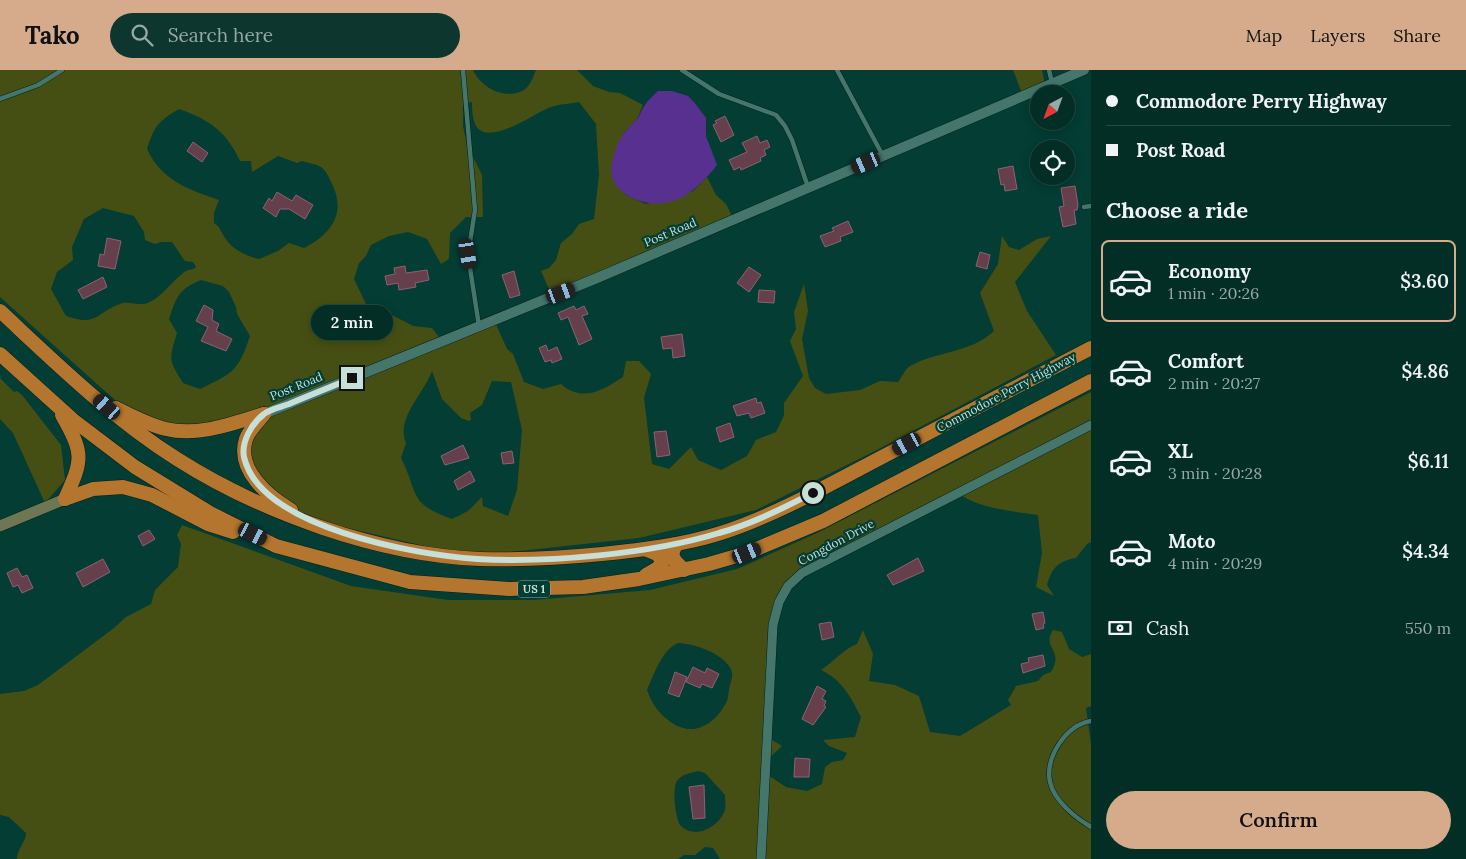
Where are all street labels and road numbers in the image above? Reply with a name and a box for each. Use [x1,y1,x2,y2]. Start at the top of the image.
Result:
street label: Post Road [642,214,698,250]
street label: Commodore Perry Highway [934,349,1079,435]
street label: Post Road [268,369,324,403]
street label: Congdon Drive [795,515,877,568]
road number: US 1 [518,580,550,598]

